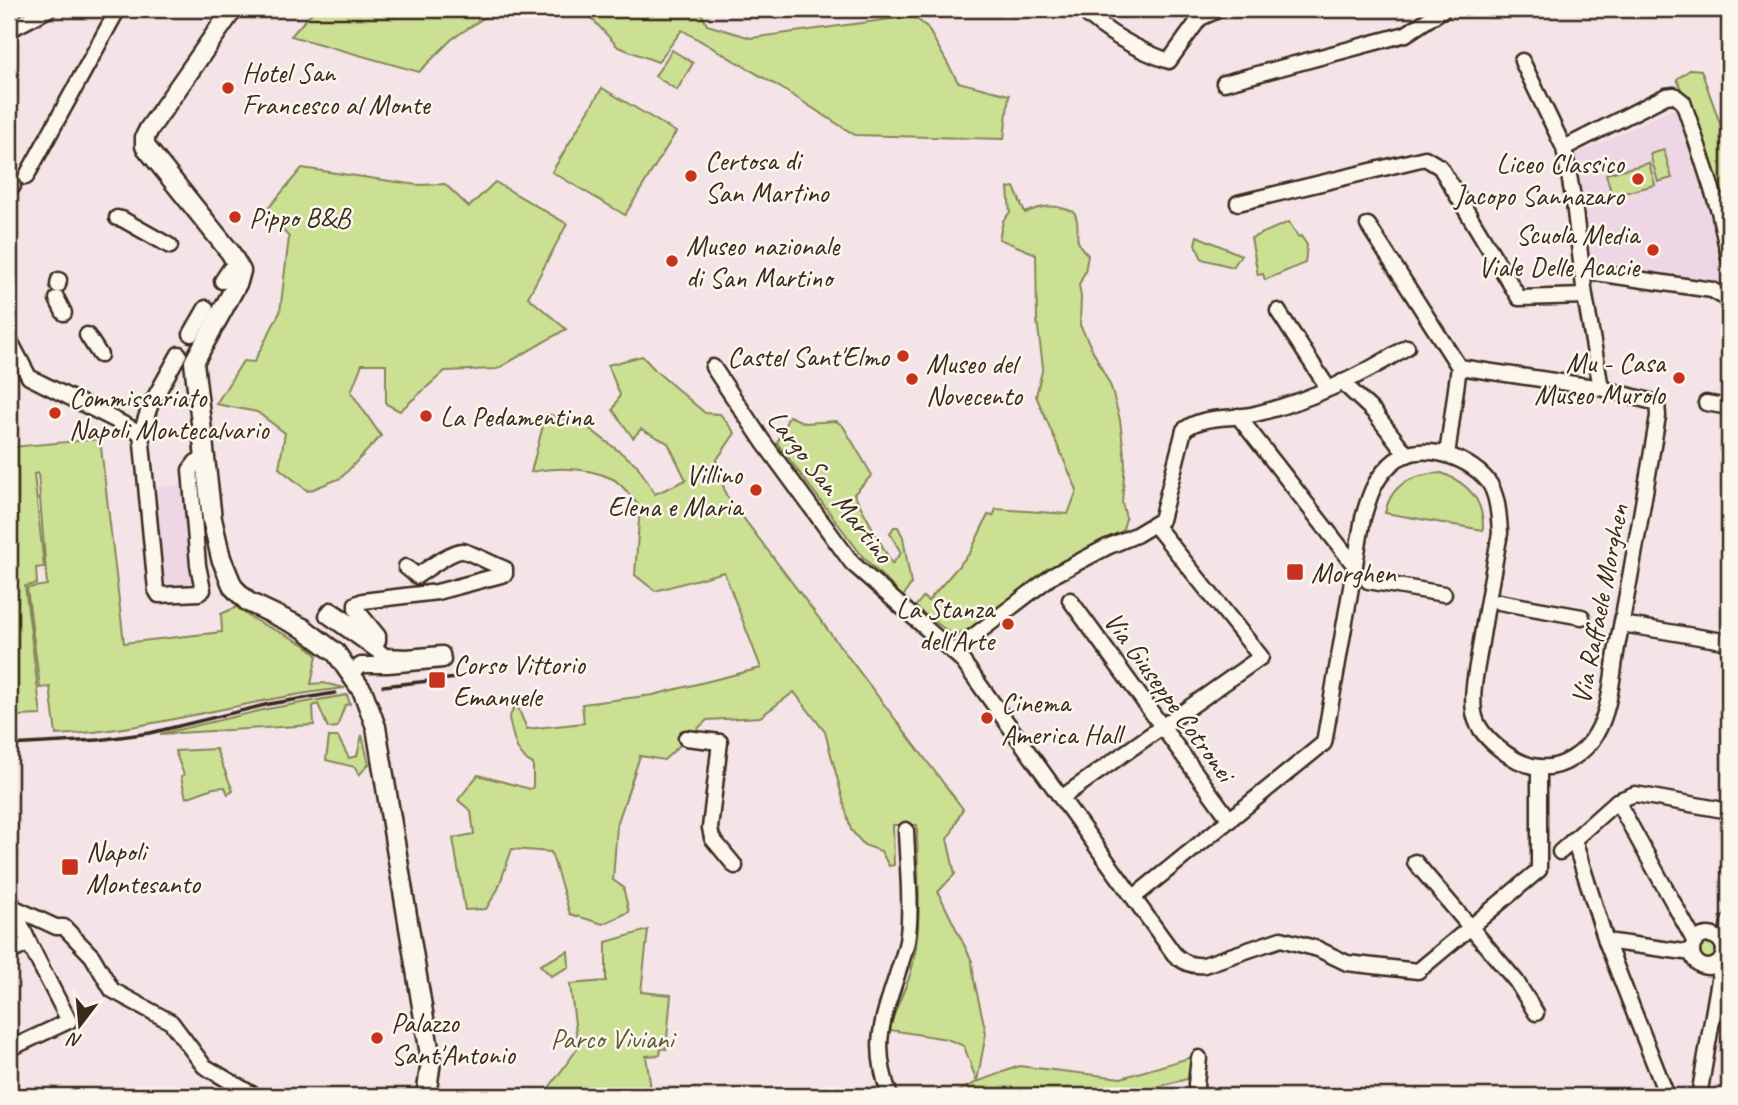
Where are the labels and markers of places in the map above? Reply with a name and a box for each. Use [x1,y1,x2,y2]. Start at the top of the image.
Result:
place label: Hotel San Francesco al Monte [242,55,431,122]
marker: Hotel San Francesco al Monte [220,80,236,96]
place label: Certosa di San Martino [705,143,831,210]
place label: Liceo Classico Jacopo Sannazaro [1452,146,1626,213]
marker: Certosa di San Martino [683,168,699,184]
marker: Liceo Classico Jacopo Sannazaro [1630,171,1646,187]
place label: Pippo B&B [249,200,352,235]
marker: Pippo B&B [227,209,243,225]
place label: Scuola Media Viale Delle Acacie [1478,217,1642,284]
place label: Museo nazionale di San Martino [686,228,841,295]
marker: Scuola Media Viale Delle Acacie [1645,242,1661,258]
marker: Museo nazionale di San Martino [664,253,680,269]
place label: Castel Sant'Elmo [727,339,891,374]
place label: Mu - Casa Museo Murolo [1534,345,1667,412]
place label: Museo del Novecento [926,346,1024,413]
marker: Castel Sant'Elmo [895,348,911,364]
marker: Mu - Casa Museo Murolo [1671,370,1687,386]
marker: Museo del Novecento [904,371,920,387]
place label: Commissariato Napoli Montecalvario [69,380,271,447]
place label: La Pedamentina [440,399,595,434]
marker: Commissariato Napoli Montecalvario [47,405,63,421]
marker: La Pedamentina [418,408,434,424]
place label: Villino Elena e Maria [608,457,745,524]
marker: Villino Elena e Maria [748,482,764,498]
place label: Morghen [1311,555,1397,590]
marker: Morghen [1285,562,1305,582]
place label: La Stanza dell'Arte [896,591,997,658]
marker: La Stanza dell'Arte [1000,616,1016,632]
place label: Corso Vittorio Emanuele [453,647,587,714]
marker: Corso Vittorio Emanuele [427,670,447,690]
place label: Cinema America Hall [1001,685,1127,752]
marker: Cinema America Hall [979,710,995,726]
place label: Napoli Montesanto [86,834,202,901]
marker: Napoli Montesanto [60,857,80,877]
place label: Palazzo Sant'Antonio [391,1005,517,1072]
marker: Palazzo Sant'Antonio [369,1030,385,1046]

